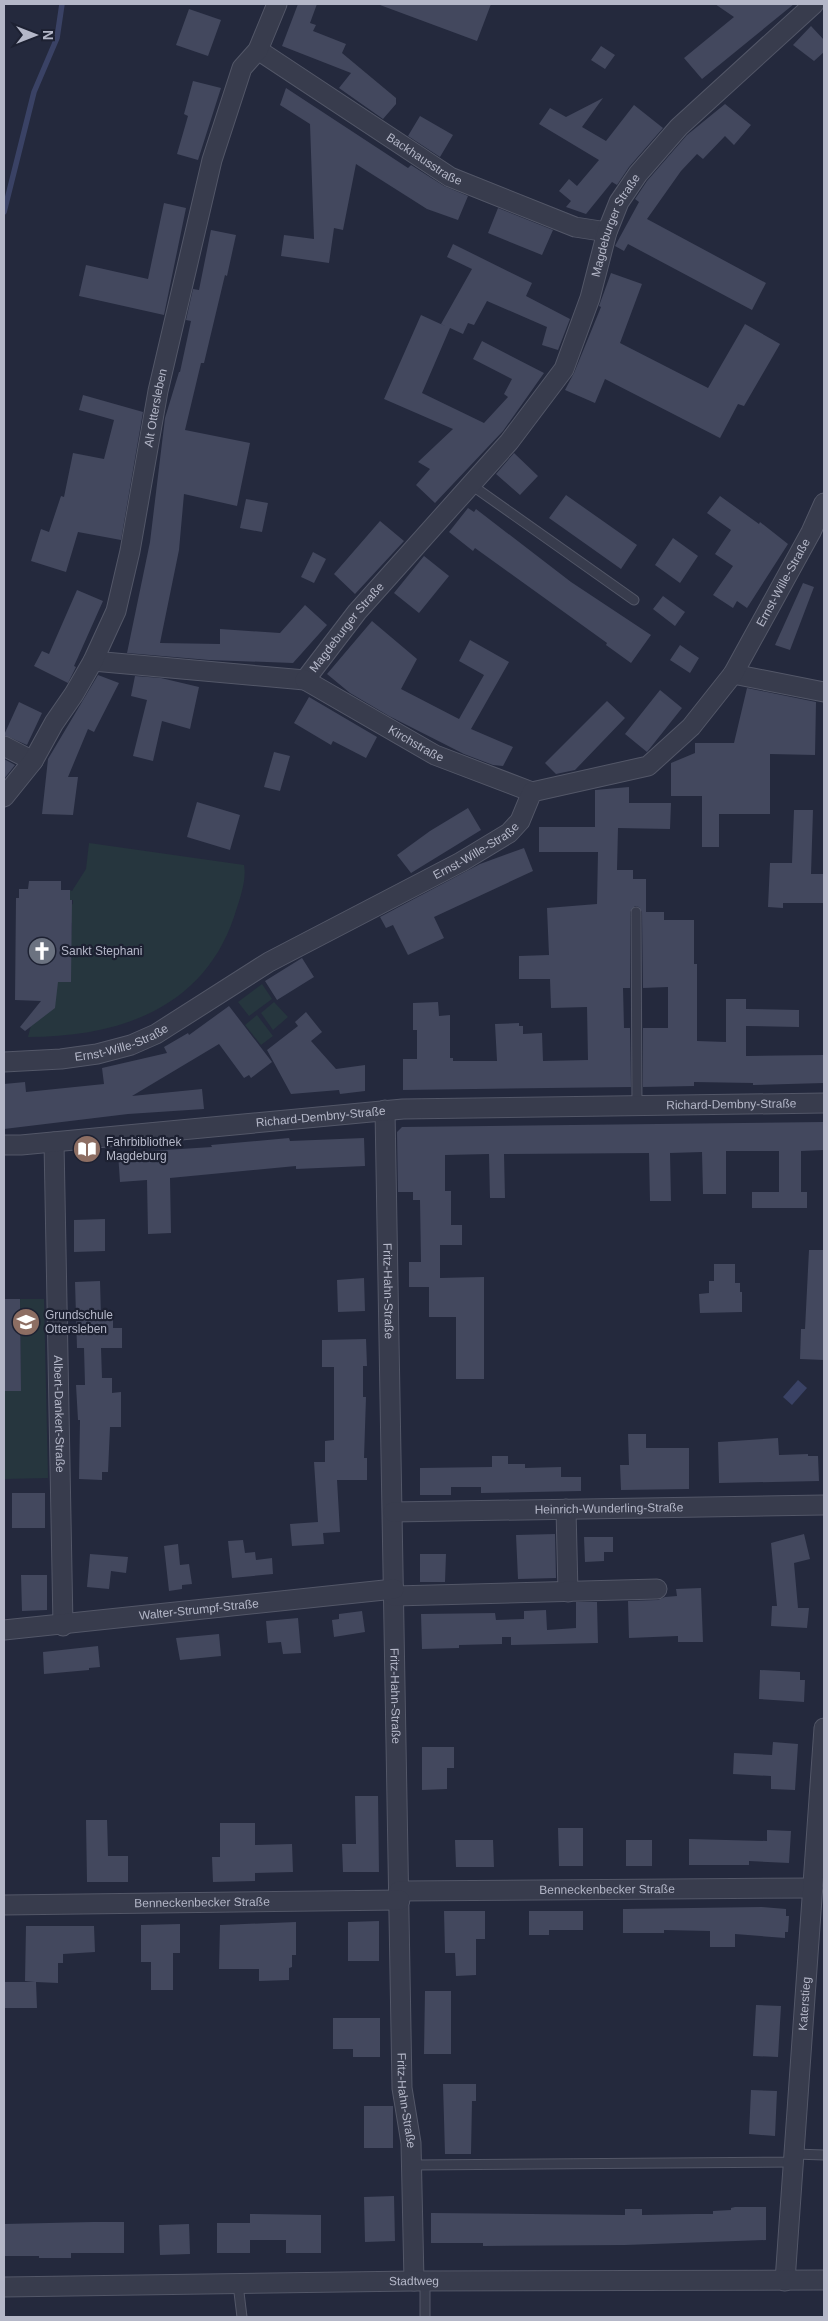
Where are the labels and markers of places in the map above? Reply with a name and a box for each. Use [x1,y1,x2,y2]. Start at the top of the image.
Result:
church icon: Sankt Stephani [27,936,57,966]
place label: Sankt Stephani [61,944,142,958]
library icon: Fahrbibliothek Magdeburg [72,1134,102,1164]
place label: Fahrbibliothek Magdeburg [106,1135,182,1163]
school or university icon: Grundschule Ottersleben [11,1307,41,1337]
place label: Grundschule Ottersleben [45,1308,113,1336]

